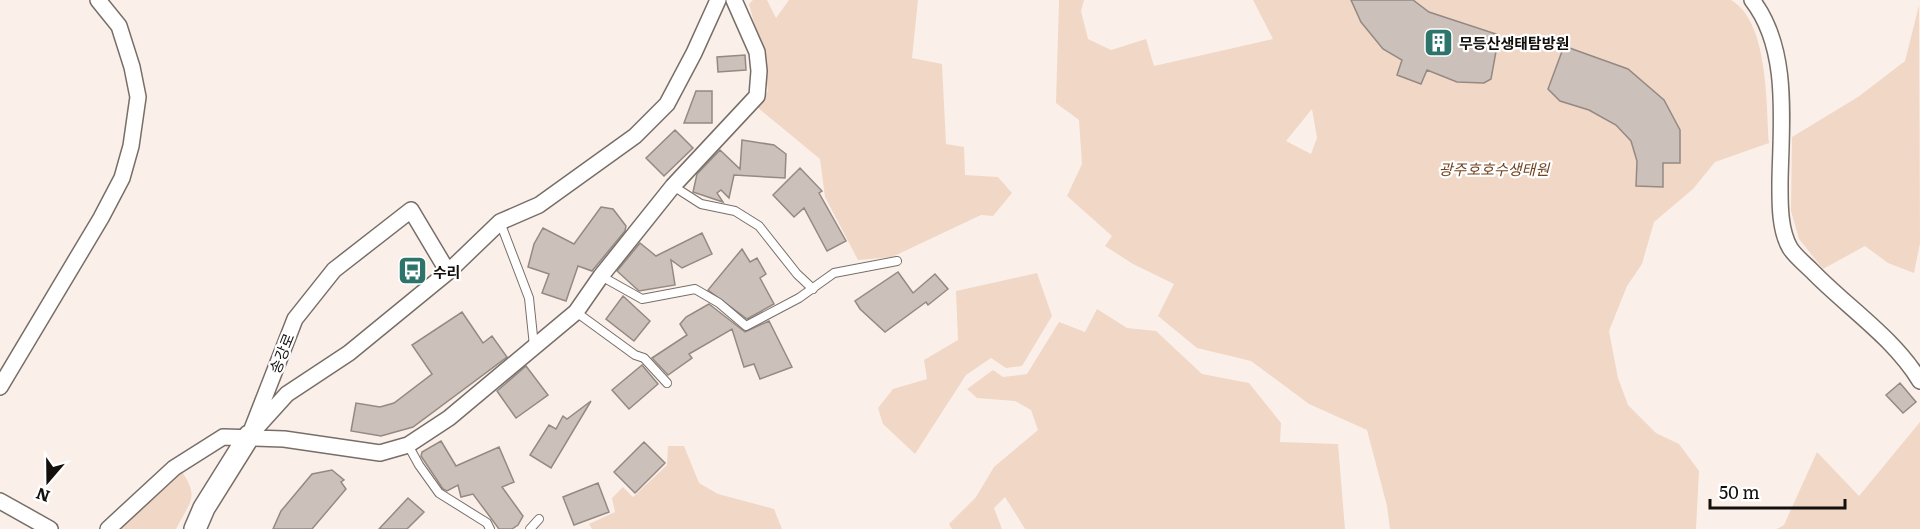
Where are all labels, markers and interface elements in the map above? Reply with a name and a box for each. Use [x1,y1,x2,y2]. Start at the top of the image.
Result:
building icon: 무등산생태탐방원 [1422,26,1454,58]
place label: 무등산생태탐방원 [1459,31,1569,54]
park label: 광주호호수생태원 [1439,157,1550,180]
bus stop icon: 수리 [396,255,428,287]
place label: 수리 [433,260,461,283]
street label: 송강로 [263,329,299,377]
north arrow [18,451,78,511]
scale bar [1710,472,1845,510]
text: 50 m [1719,478,1760,505]
text: N [32,482,53,510]

